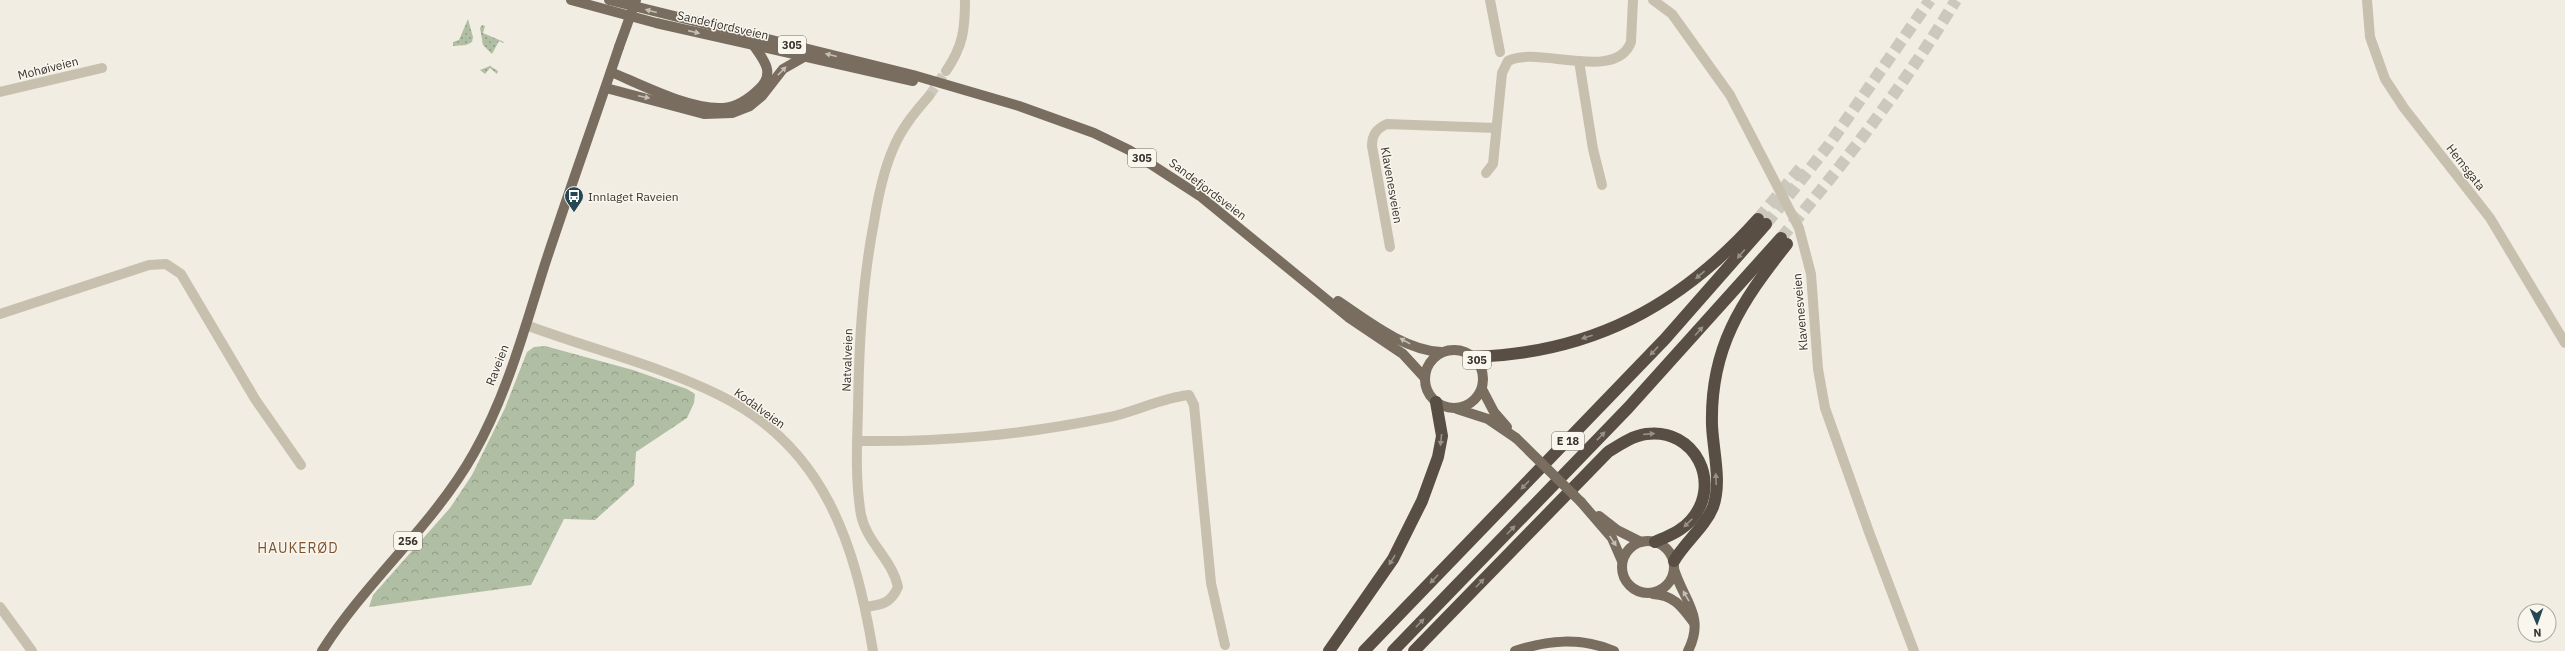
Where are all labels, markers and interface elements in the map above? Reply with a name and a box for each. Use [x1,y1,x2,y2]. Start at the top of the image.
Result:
street label: Sandefjordsveien [676,7,770,43]
one-way arrow [644,8,656,14]
one-way arrow [688,29,701,35]
road number: 305 [778,36,806,54]
one-way arrow [825,51,838,57]
street label: Mohøiveien [16,53,80,83]
one-way arrow [777,66,787,76]
one-way arrow [637,95,650,101]
street label: Hemsgata [2443,141,2489,194]
street label: Klavenesveien [1378,146,1406,224]
road number: 305 [1128,149,1156,167]
street label: Sandefjordsveien [1166,155,1250,223]
bus stop icon: Innlaget Raveien [563,185,585,213]
place label: Innlaget Raveien [588,189,679,204]
one-way arrow [1736,249,1745,260]
one-way arrow [1695,271,1705,280]
street label: Klavenesveien [1789,273,1811,351]
one-way arrow [1695,326,1704,336]
street label: Natvalveien [838,328,856,392]
one-way arrow [1580,334,1592,340]
one-way arrow [1399,338,1410,345]
street label: Raveien [482,342,512,388]
one-way arrow [1649,346,1658,356]
road number: 305 [1463,351,1491,369]
street label: Kodalveien [732,384,788,432]
one-way arrow [1596,431,1606,441]
one-way arrow [1643,431,1655,438]
road number: E 18 [1552,432,1584,450]
one-way arrow [1438,434,1444,446]
one-way arrow [1713,473,1720,485]
one-way arrow [1520,480,1530,490]
one-way arrow [1683,518,1693,528]
one-way arrow [1506,525,1515,535]
road number: 256 [394,532,422,550]
one-way arrow [1610,535,1617,547]
district label: HAUKERØD [257,539,339,557]
one-way arrow [1388,554,1395,566]
one-way arrow [1430,573,1439,584]
one-way arrow [1475,578,1485,588]
one-way arrow [1682,590,1689,602]
north arrow [2517,603,2557,643]
one-way arrow [1415,618,1425,628]
text: N [2533,626,2542,640]

